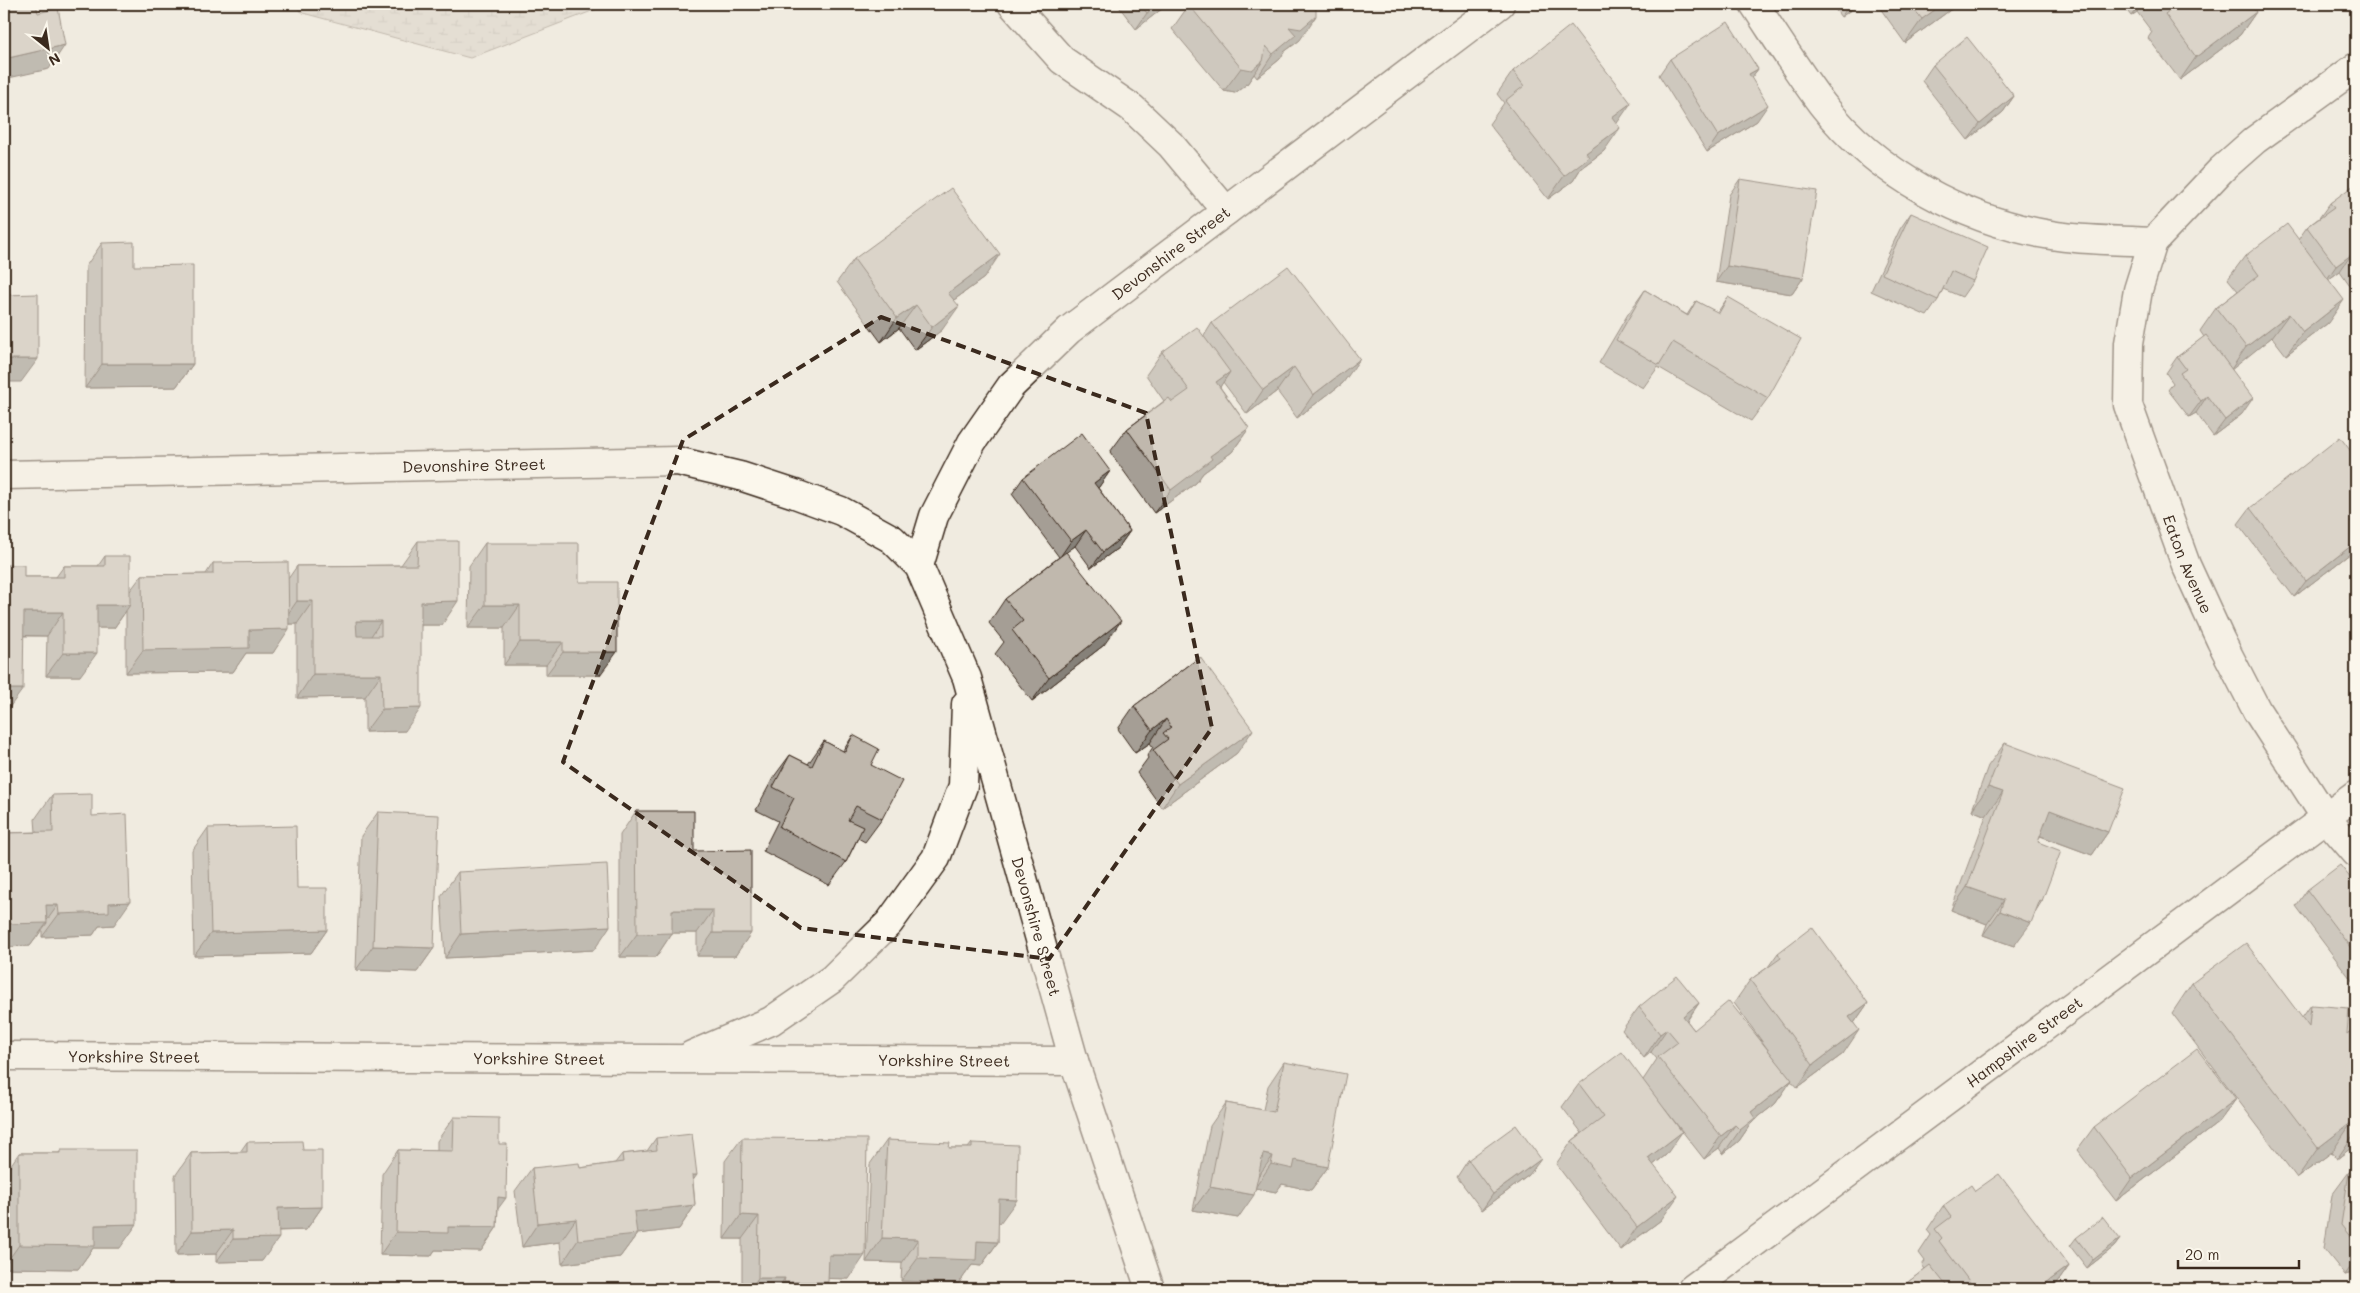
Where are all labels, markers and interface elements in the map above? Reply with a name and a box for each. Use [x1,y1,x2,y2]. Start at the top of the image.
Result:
north arrow [22,22,72,72]
text: N [45,49,64,71]
street label: Devonshire Street [1107,201,1234,304]
street label: Devonshire Street [402,453,546,477]
street label: Eaton Avenue [2159,512,2218,617]
street label: Devonshire Street [1007,854,1066,998]
street label: Hampshire Street [1962,991,2086,1092]
street label: Yorkshire Street [68,1045,200,1067]
street label: Yorkshire Street [473,1047,605,1069]
street label: Yorkshire Street [878,1049,1010,1071]
scale bar [2178,1238,2299,1270]
text: 20 m [2185,1244,2219,1264]

